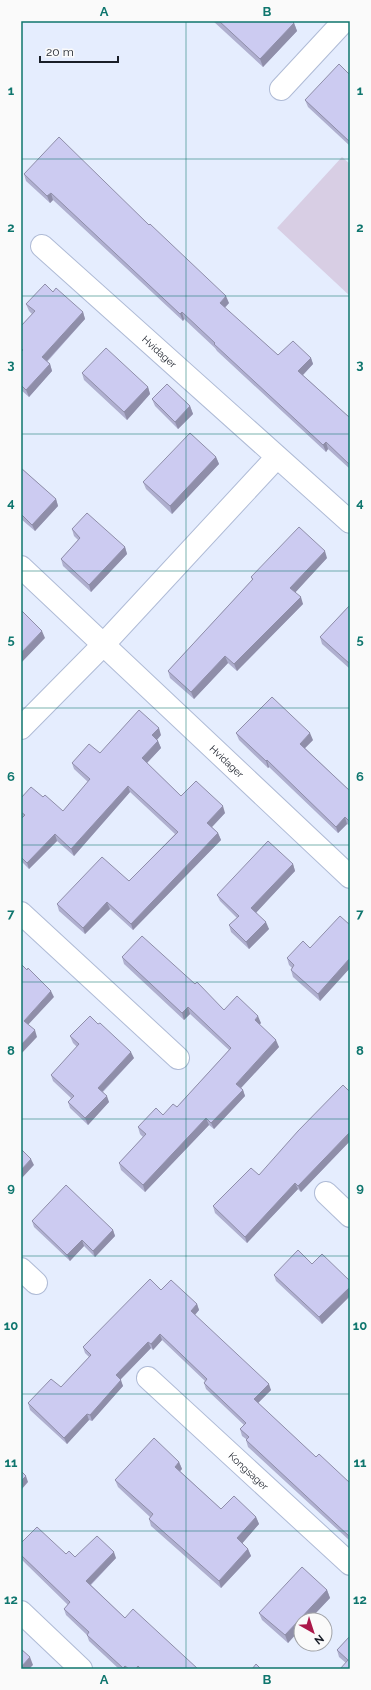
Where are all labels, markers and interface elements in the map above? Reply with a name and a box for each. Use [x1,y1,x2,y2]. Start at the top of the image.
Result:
text: A [100,4,109,19]
text: B [263,4,272,19]
scale bar [40,38,118,64]
text: 20 m [46,45,74,59]
text: 1 [8,83,15,98]
text: 1 [357,83,364,98]
text: 2 [7,220,15,235]
text: 2 [356,220,364,235]
street label: Hvidager [140,333,179,370]
text: 3 [7,357,15,372]
text: 3 [356,357,364,372]
text: 4 [7,495,15,510]
text: 4 [356,495,364,510]
text: 5 [7,632,15,647]
text: 5 [356,632,364,647]
street label: Hvidager [208,743,246,780]
text: 6 [7,769,15,784]
text: 6 [356,769,364,784]
text: 7 [7,906,15,921]
text: 7 [356,906,364,921]
text: 8 [7,1043,15,1058]
text: 8 [356,1043,364,1058]
text: 9 [7,1180,15,1195]
text: 9 [356,1180,364,1195]
text: 10 [4,1318,18,1333]
text: 10 [353,1318,367,1333]
street label: Kongsager [227,1450,271,1492]
text: 11 [5,1455,18,1470]
text: 11 [354,1455,367,1470]
text: 12 [4,1592,18,1607]
text: 12 [353,1592,367,1607]
north arrow [293,1612,333,1652]
text: N [312,1632,326,1647]
text: A [100,1672,109,1687]
text: B [263,1672,272,1687]

